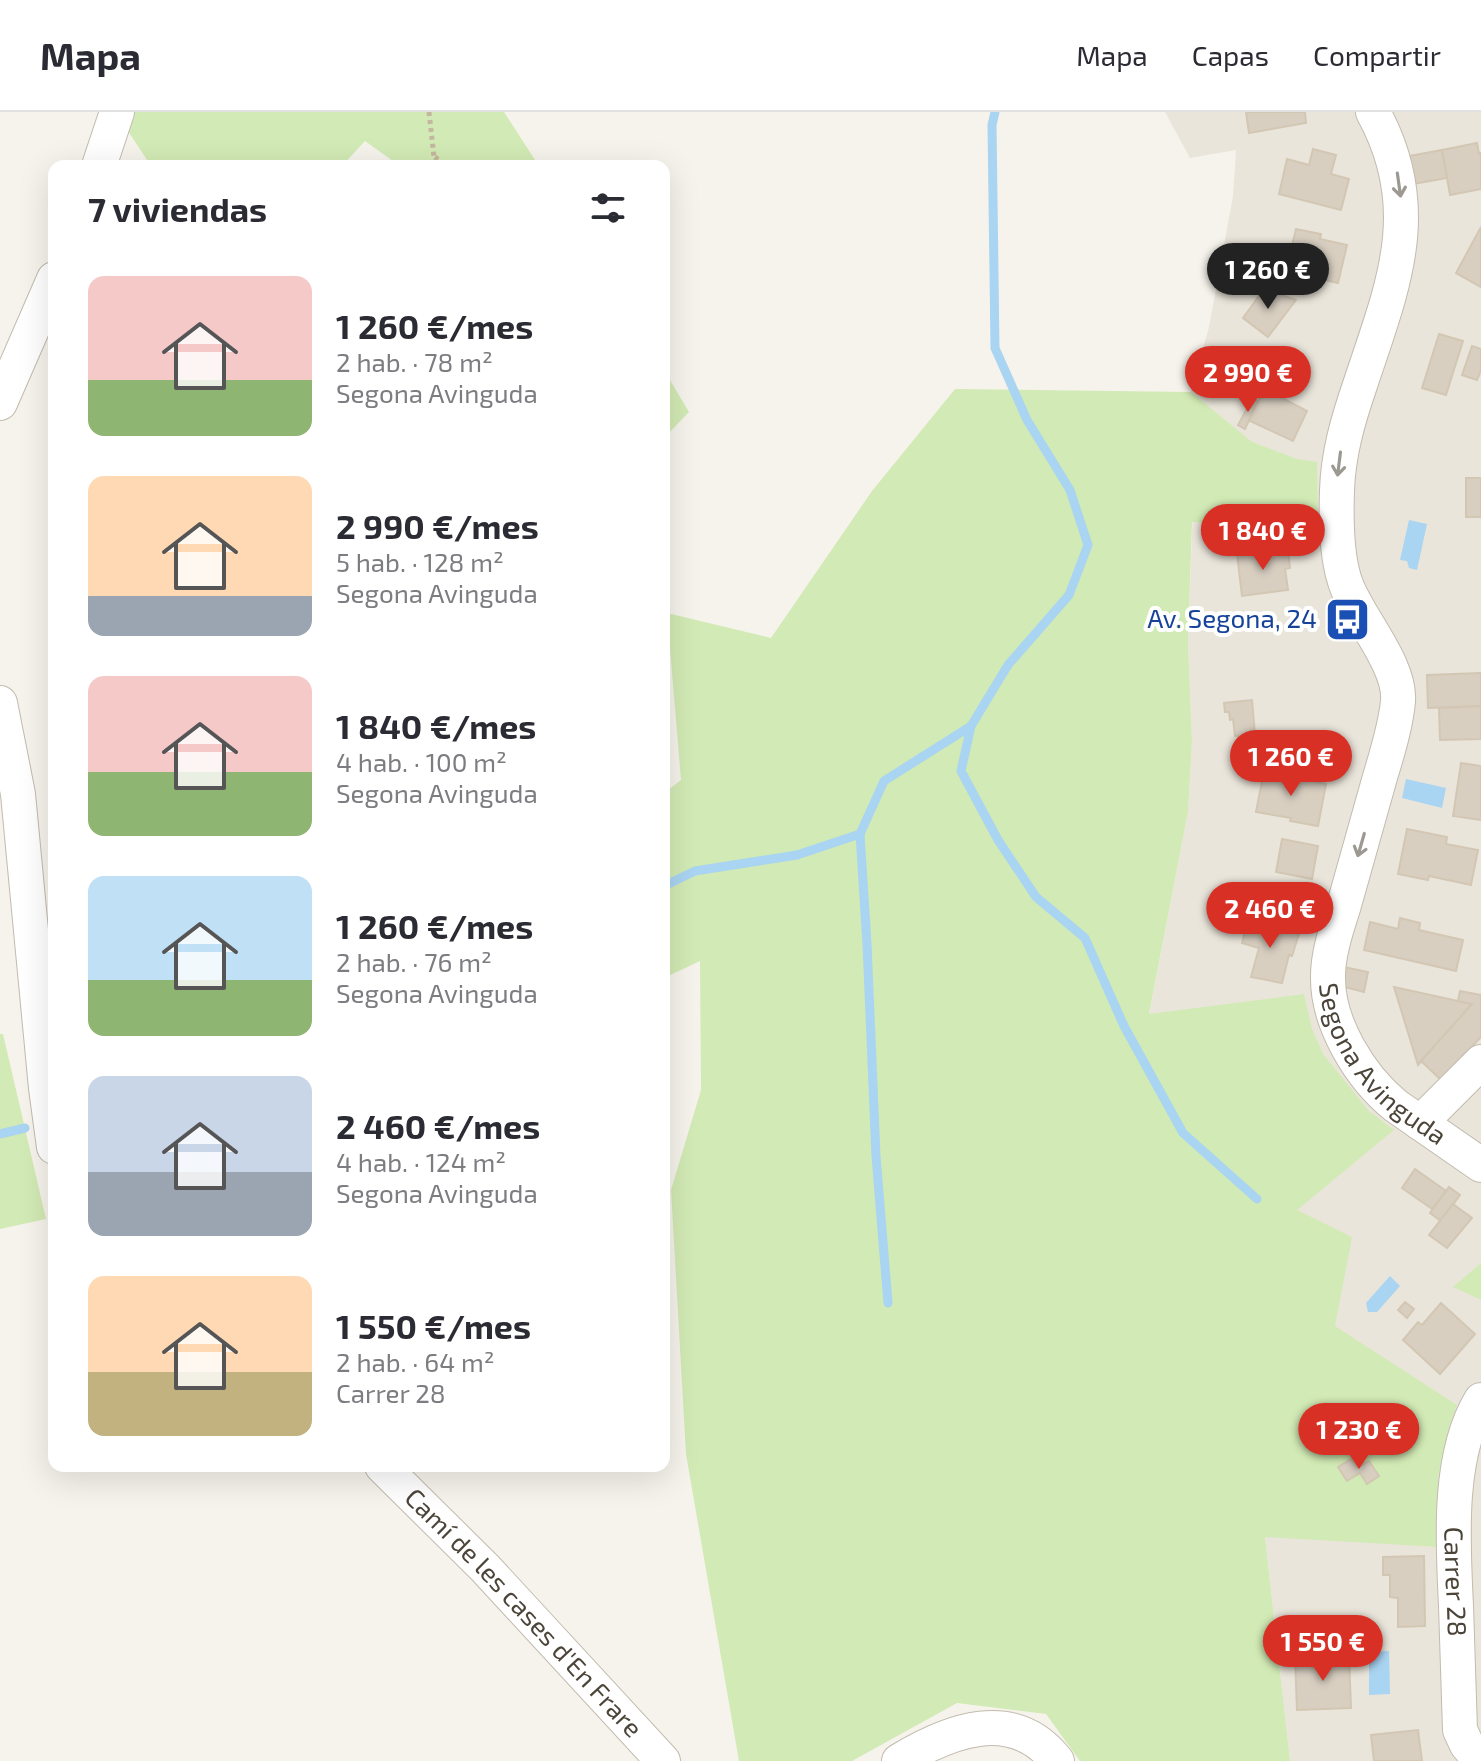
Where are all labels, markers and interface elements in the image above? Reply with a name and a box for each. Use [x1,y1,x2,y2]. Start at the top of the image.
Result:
text: Mapa [40,32,141,78]
text: Mapa [1076,38,1148,72]
text: Capas [1192,38,1269,72]
text: Compartir [1313,38,1441,72]
one-way arrow [1392,172,1407,197]
icon: filters [586,186,630,230]
text: 7 viviendas [88,188,267,229]
pin: 1 260 € [1194,243,1342,311]
text: 1 260 € [1225,253,1311,284]
text: 1 260 €/mes [336,305,533,346]
icon: home [152,308,248,404]
text: 2 hab. · 78 m² [336,346,493,377]
pin: 2 990 € [1174,346,1322,414]
text: 2 990 € [1203,356,1293,387]
text: Segona Avinguda [336,377,538,408]
one-way arrow [1332,450,1347,477]
pin: 1 840 € [1189,504,1337,572]
text: 2 990 €/mes [336,505,539,546]
icon: home [152,508,248,604]
text: 1 840 € [1219,514,1307,545]
text: 5 hab. · 128 m² [336,546,504,577]
text: Segona Avinguda [336,577,538,608]
bus stop icon: Av. Segona, 24 [1324,595,1372,643]
place label: Av. Segona, 24 [1147,602,1317,633]
text: 1 840 €/mes [336,705,536,746]
icon: home [152,708,248,804]
pin: 1 260 € [1217,730,1365,798]
text: 1 260 € [1248,740,1334,771]
text: 4 hab. · 100 m² [336,746,507,777]
text: Segona Avinguda [336,777,538,808]
one-way arrow [1352,832,1367,858]
pin: 2 460 € [1196,882,1344,950]
text: 2 460 € [1224,892,1316,923]
text: 1 260 €/mes [336,905,533,946]
icon: home [152,908,248,1004]
text: 2 hab. · 76 m² [336,946,492,977]
text: Segona Avinguda [336,977,538,1008]
street label: Segona Avinguda [1314,981,1453,1150]
text: 2 460 €/mes [336,1105,540,1146]
icon: home [152,1108,248,1204]
text: 4 hab. · 124 m² [336,1146,506,1177]
text: Segona Avinguda [336,1177,538,1208]
text: 1 550 €/mes [336,1305,531,1346]
icon: home [152,1308,248,1404]
text: 2 hab. · 64 m² [336,1346,495,1377]
text: Carrer 28 [336,1377,446,1408]
pin: 1 230 € [1285,1403,1433,1471]
text: 1 230 € [1316,1413,1402,1444]
street label: Camí de les cases d'En Frare [399,1481,650,1743]
street label: Carrer 28 [1440,1527,1474,1637]
pin: 1 550 € [1249,1615,1397,1683]
text: 1 550 € [1281,1625,1365,1656]

